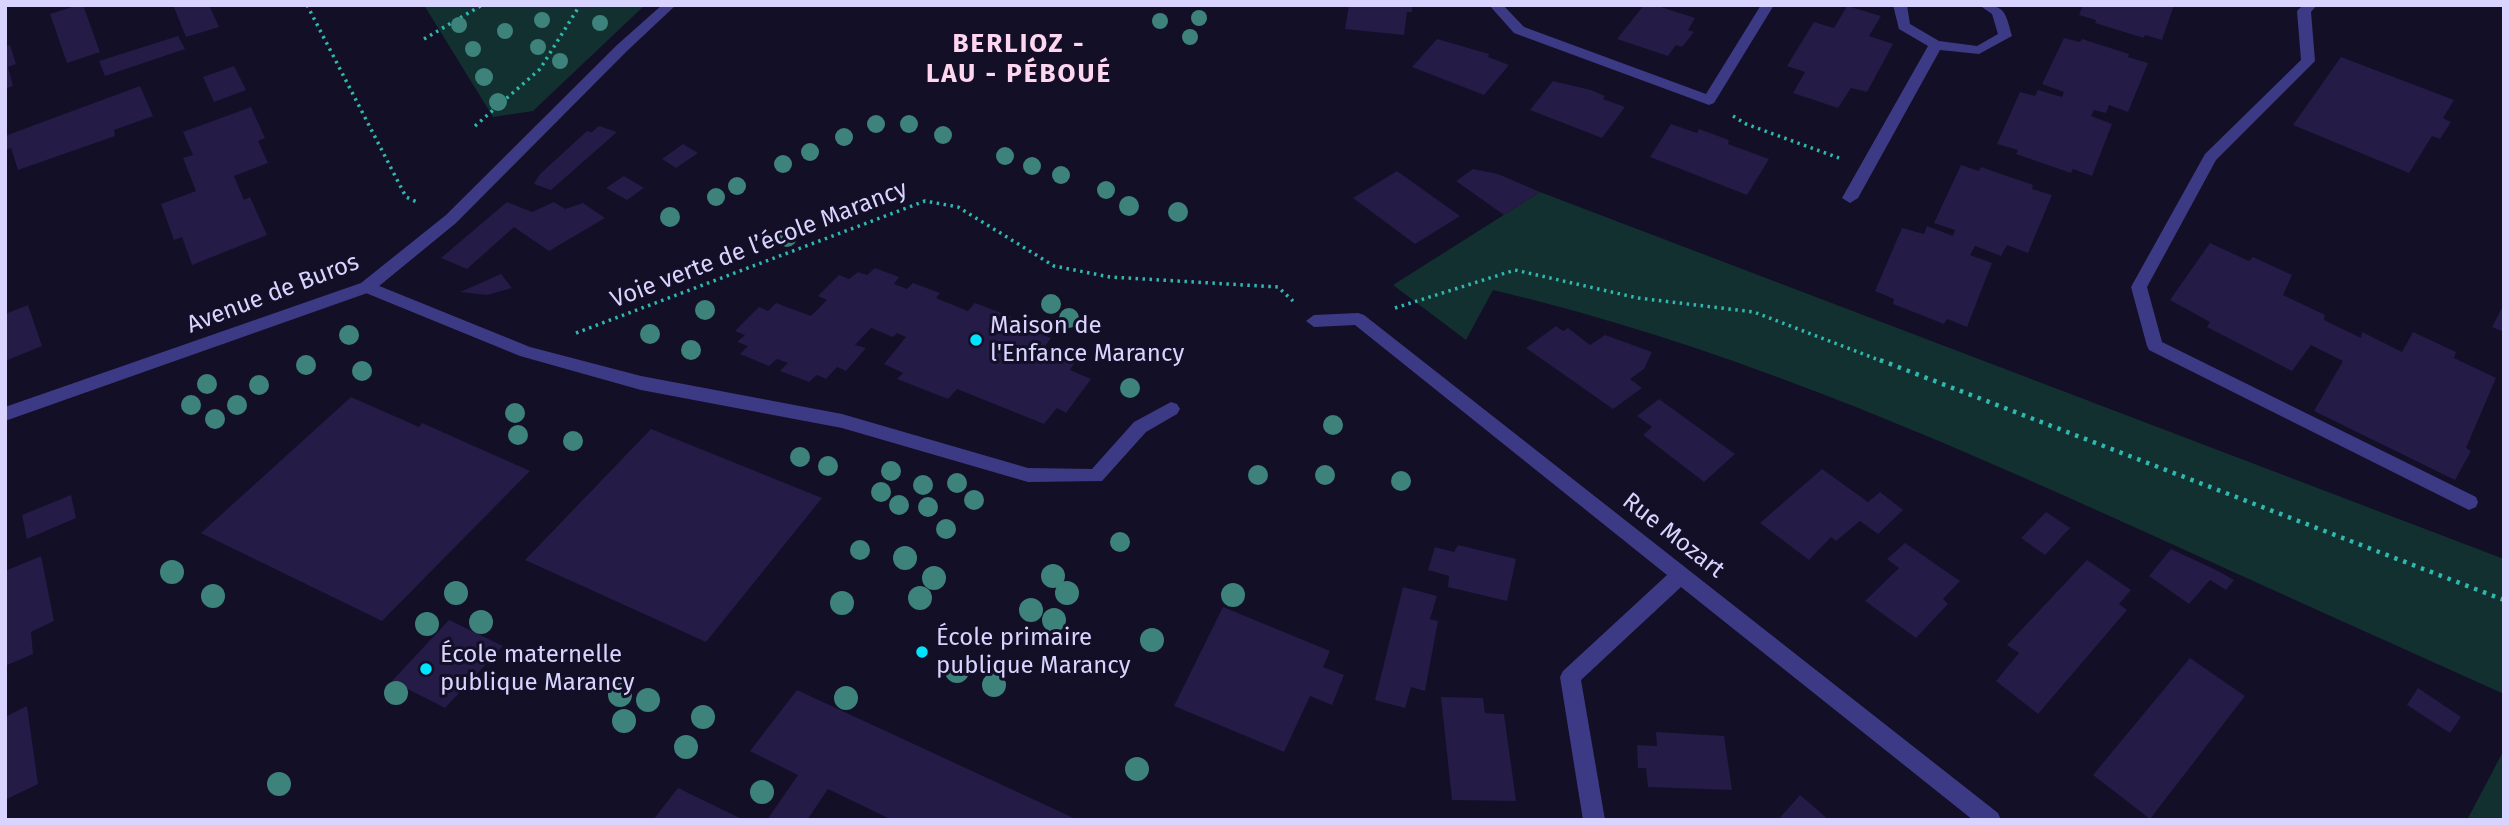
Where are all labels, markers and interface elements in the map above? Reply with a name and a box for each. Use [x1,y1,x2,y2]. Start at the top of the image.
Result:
district label: BERLIOZ - LAU - PÉBOUÉ [927,29,1111,90]
street label: Voie verte de l’école Marancy [607,175,911,315]
street label: Avenue de Buros [183,248,363,340]
place label: Maison de l'Enfance Marancy [990,312,1184,368]
marker: Maison de l'Enfance Marancy [968,332,984,348]
street label: Rue Mozart [1616,487,1730,585]
place label: École primaire publique Marancy [936,624,1131,680]
place label: École maternelle publique Marancy [440,641,635,697]
marker: École primaire publique Marancy [914,644,930,660]
marker: École maternelle publique Marancy [418,661,434,677]

